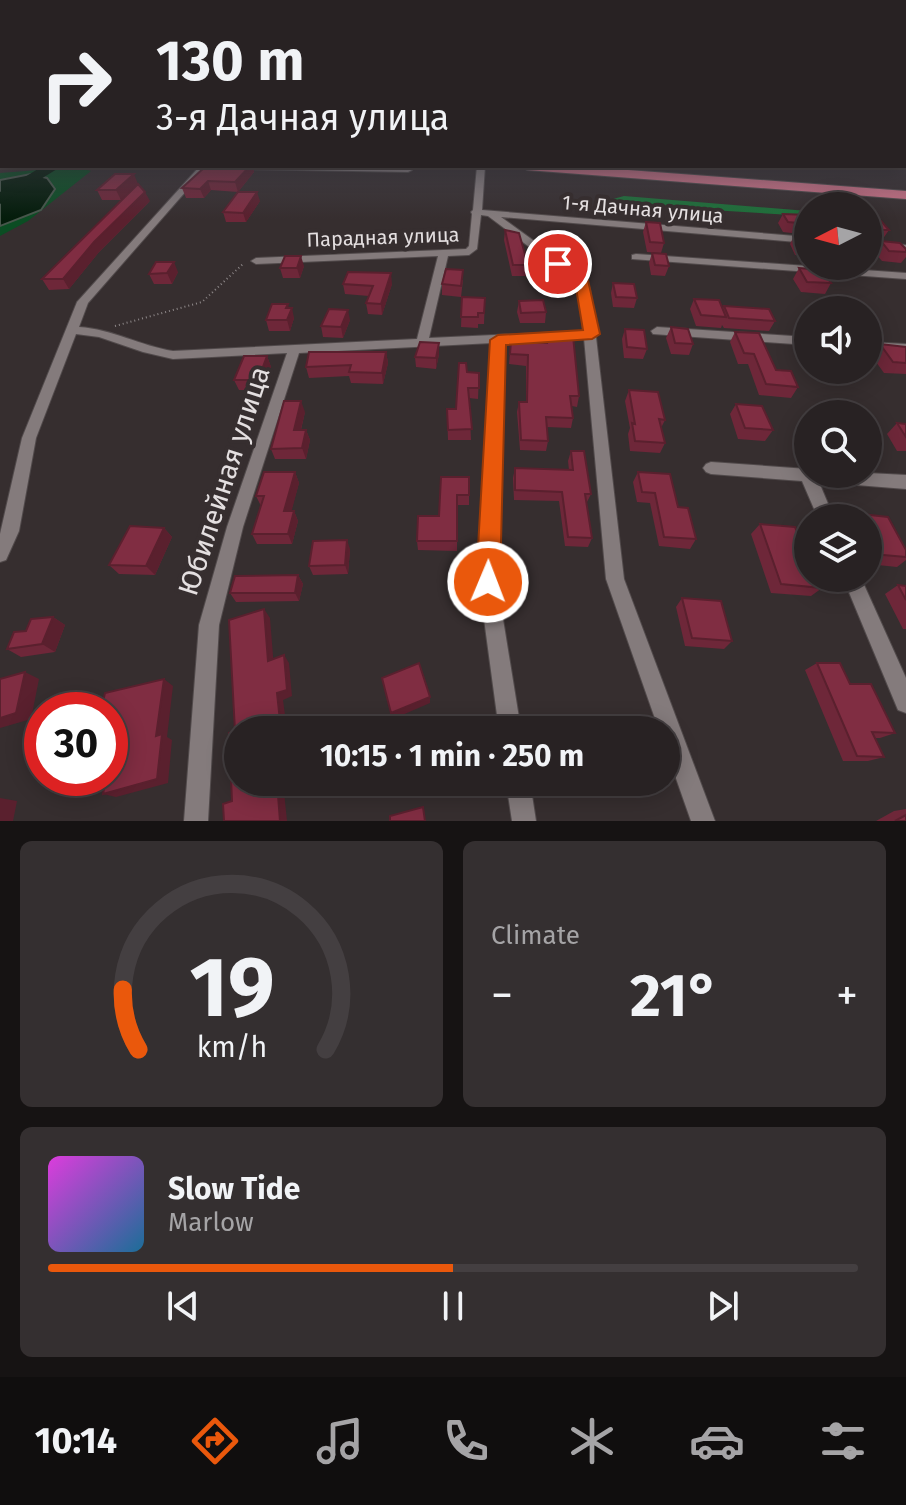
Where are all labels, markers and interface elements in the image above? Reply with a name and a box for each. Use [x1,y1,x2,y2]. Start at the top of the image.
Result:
text: 130 m [156,28,304,95]
icon: right [24,32,128,136]
text: 3-я Дачная улица [156,96,449,140]
street label: 1-я Дачная улица [561,190,725,228]
north arrow [794,192,882,280]
map controls [794,192,882,592]
street label: Парадная улица [306,222,460,252]
pin [524,230,592,298]
icon: arrive [536,242,580,286]
button: sound [794,296,882,384]
street label: Юбилейная улица [171,362,277,600]
button: search [794,400,882,488]
button: layers [794,504,882,592]
position arrow [446,540,530,624]
speed limit sign: 30 [24,692,128,796]
text: 10:15 · 1 min · 250 m [320,738,584,774]
text: Climate [491,920,580,951]
text: 19 [189,938,274,1038]
text: 21° [630,960,719,1032]
text: − [491,969,513,1022]
text: + [836,969,858,1022]
text: km/h [196,1030,267,1065]
text: Slow Tide [168,1171,300,1207]
text: Marlow [168,1207,254,1238]
icon: previous [161,1284,205,1328]
icon: pause [431,1284,475,1328]
icon: next [701,1284,745,1328]
icon: directions [187,1413,243,1469]
icon: music [312,1413,368,1469]
icon: phone [438,1413,494,1469]
icon: climate [564,1413,620,1469]
icon: car [689,1413,745,1469]
icon: filters [815,1413,871,1469]
text: 10:14 [35,1419,117,1463]

